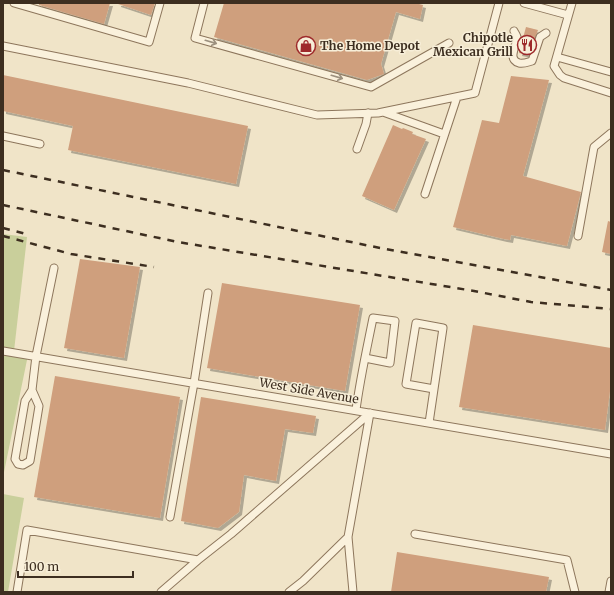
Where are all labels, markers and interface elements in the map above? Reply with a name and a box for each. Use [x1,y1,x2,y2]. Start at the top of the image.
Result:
place label: Chipotle Mexican Grill [433,30,514,59]
restaurant icon: Chipotle Mexican Grill [516,34,538,56]
shop icon: The Home Depot [295,35,317,57]
place label: The Home Depot [320,38,420,53]
one-way arrow [205,39,218,46]
one-way arrow [330,74,343,81]
street label: West Side Avenue [257,374,360,407]
scale bar [18,553,133,579]
text: 100 m [24,559,59,574]

